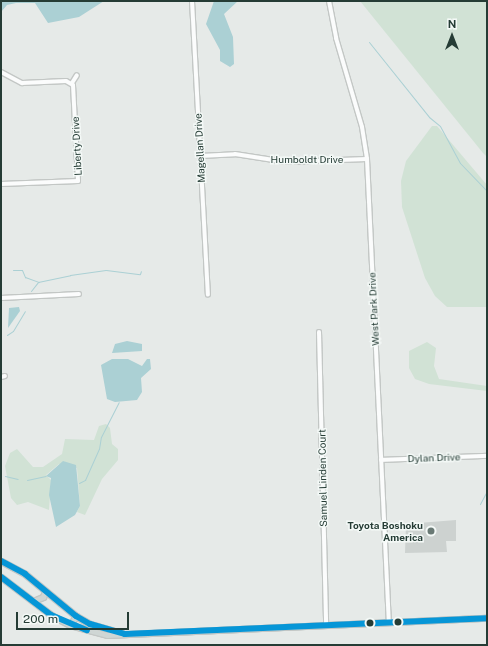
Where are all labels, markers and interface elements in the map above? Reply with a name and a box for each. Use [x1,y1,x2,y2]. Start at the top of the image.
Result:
north arrow [432,16,472,56]
text: N [448,18,456,30]
street label: Magellan Drive [192,113,208,183]
street label: Liberty Drive [69,116,85,176]
street label: Humboldt Drive [271,154,343,166]
street label: West Park Drive [366,272,382,346]
street label: Samuel Linden Court [316,429,330,527]
street label: Dylan Drive [407,451,461,465]
place label: Toyota Boshoku America [348,519,423,542]
marker: Toyota Boshoku America [426,526,436,536]
scale bar [18,604,131,630]
text: 200 m [23,612,58,626]
unlabelled marker [393,617,403,627]
unlabelled marker [365,618,375,628]

